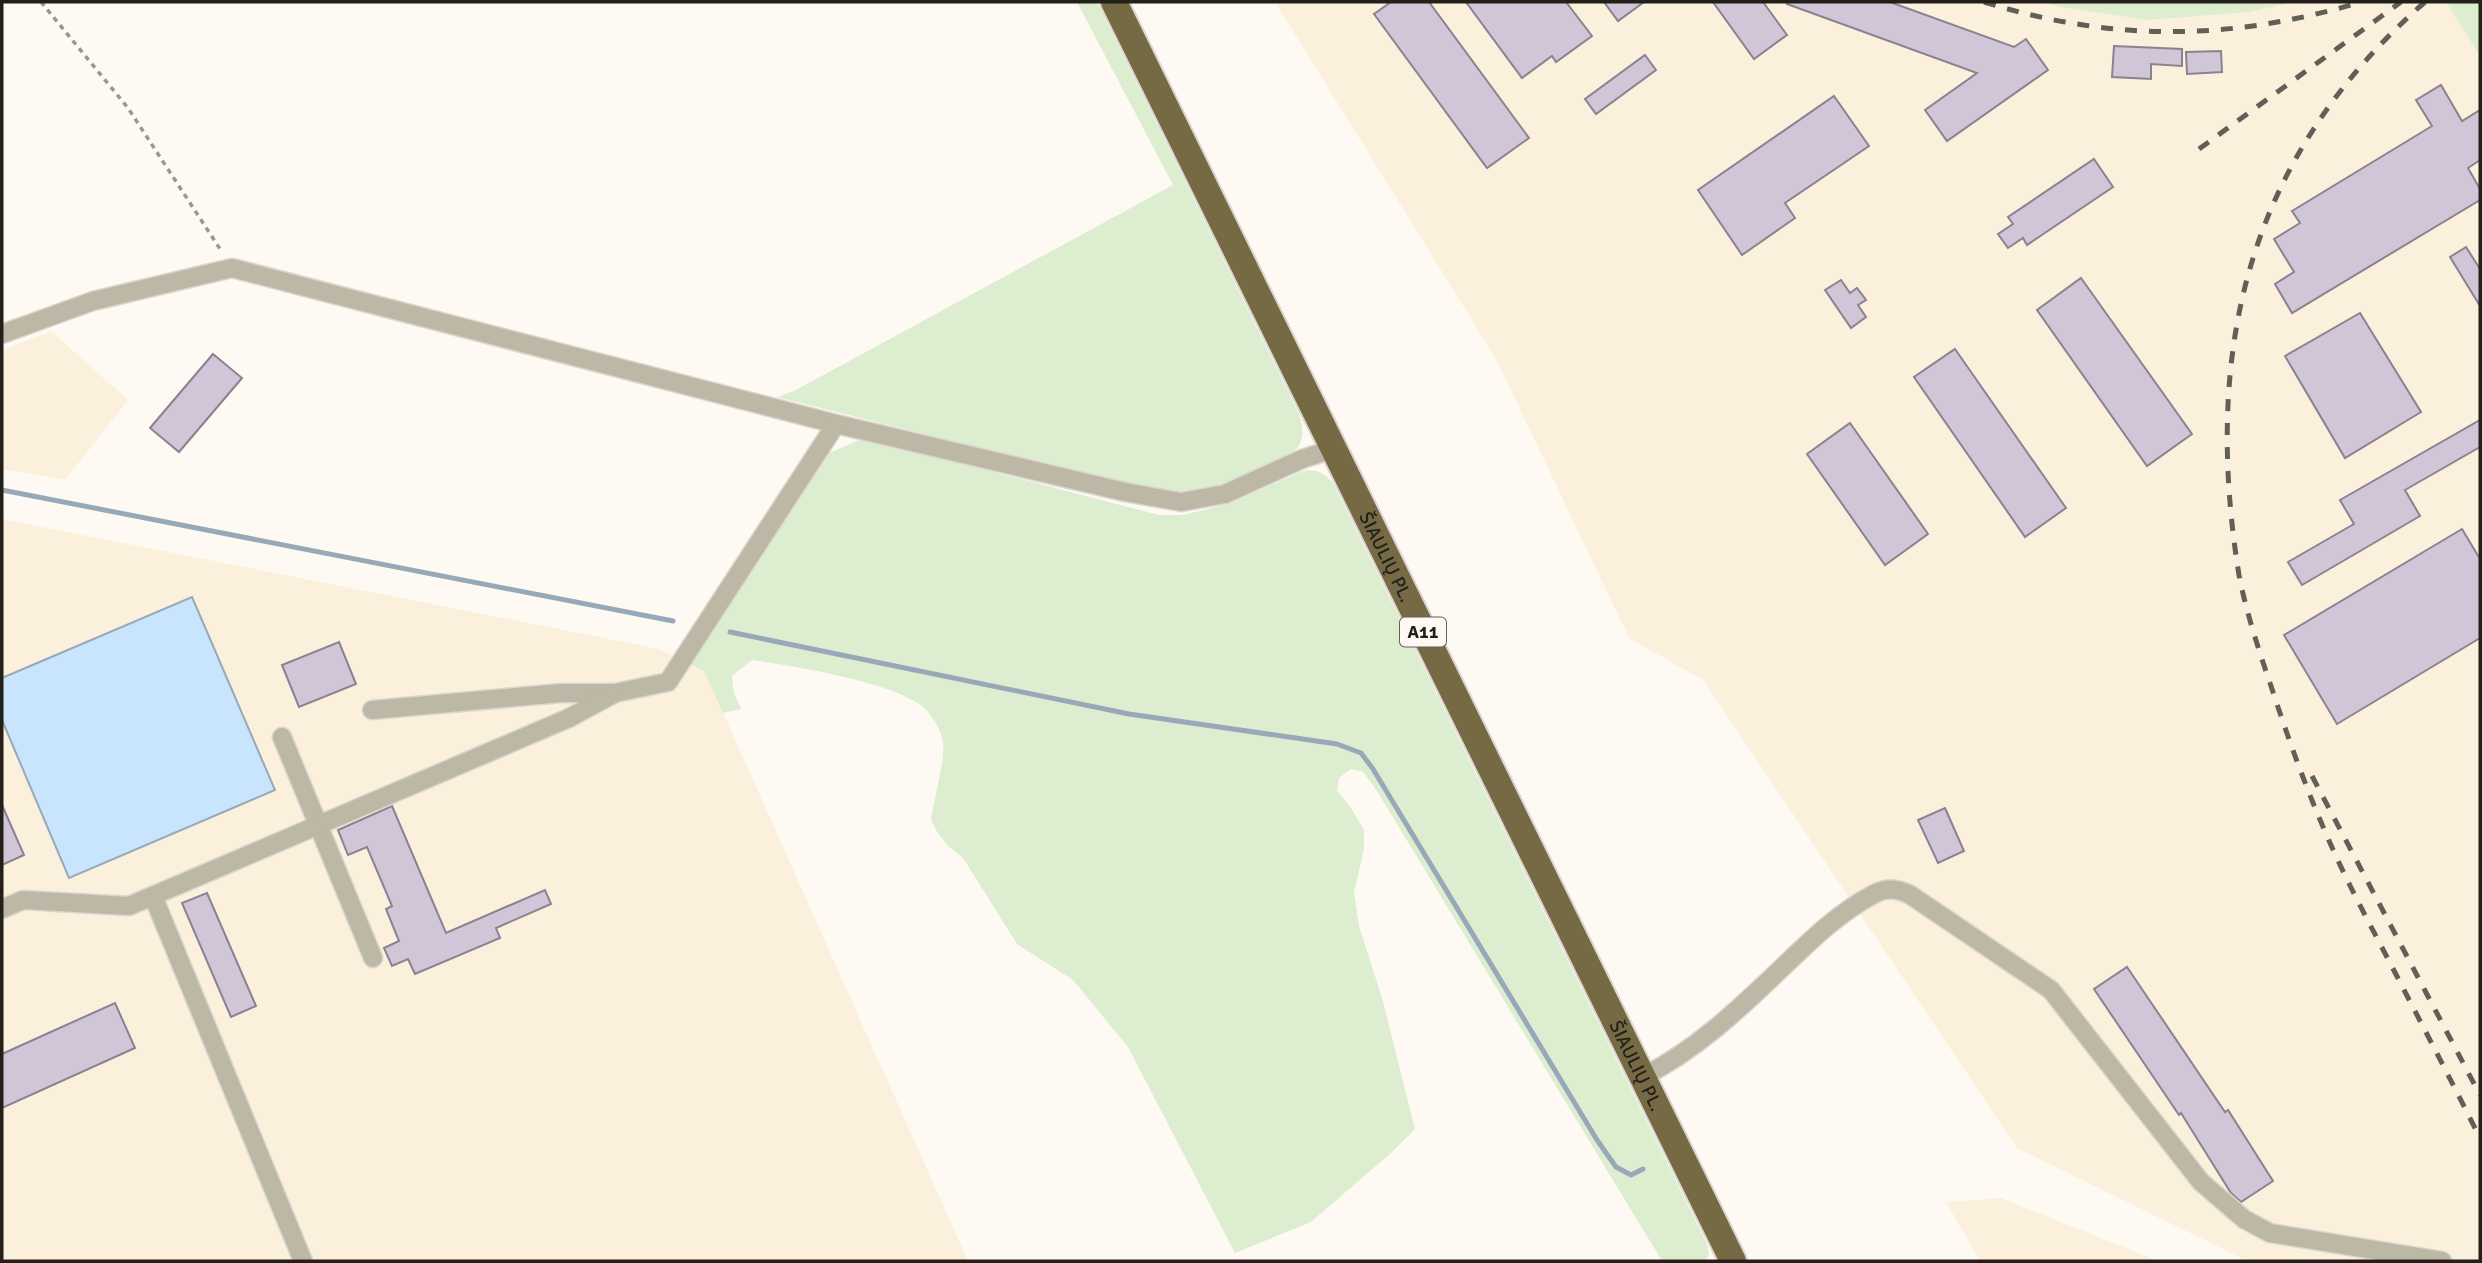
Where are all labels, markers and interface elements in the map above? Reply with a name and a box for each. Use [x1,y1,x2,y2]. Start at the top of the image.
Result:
street label: ŠIAULIŲ PL. [1353,507,1418,606]
road number: A11 [1400,618,1446,646]
street label: ŠIAULIŲ PL. [1604,1016,1668,1115]

